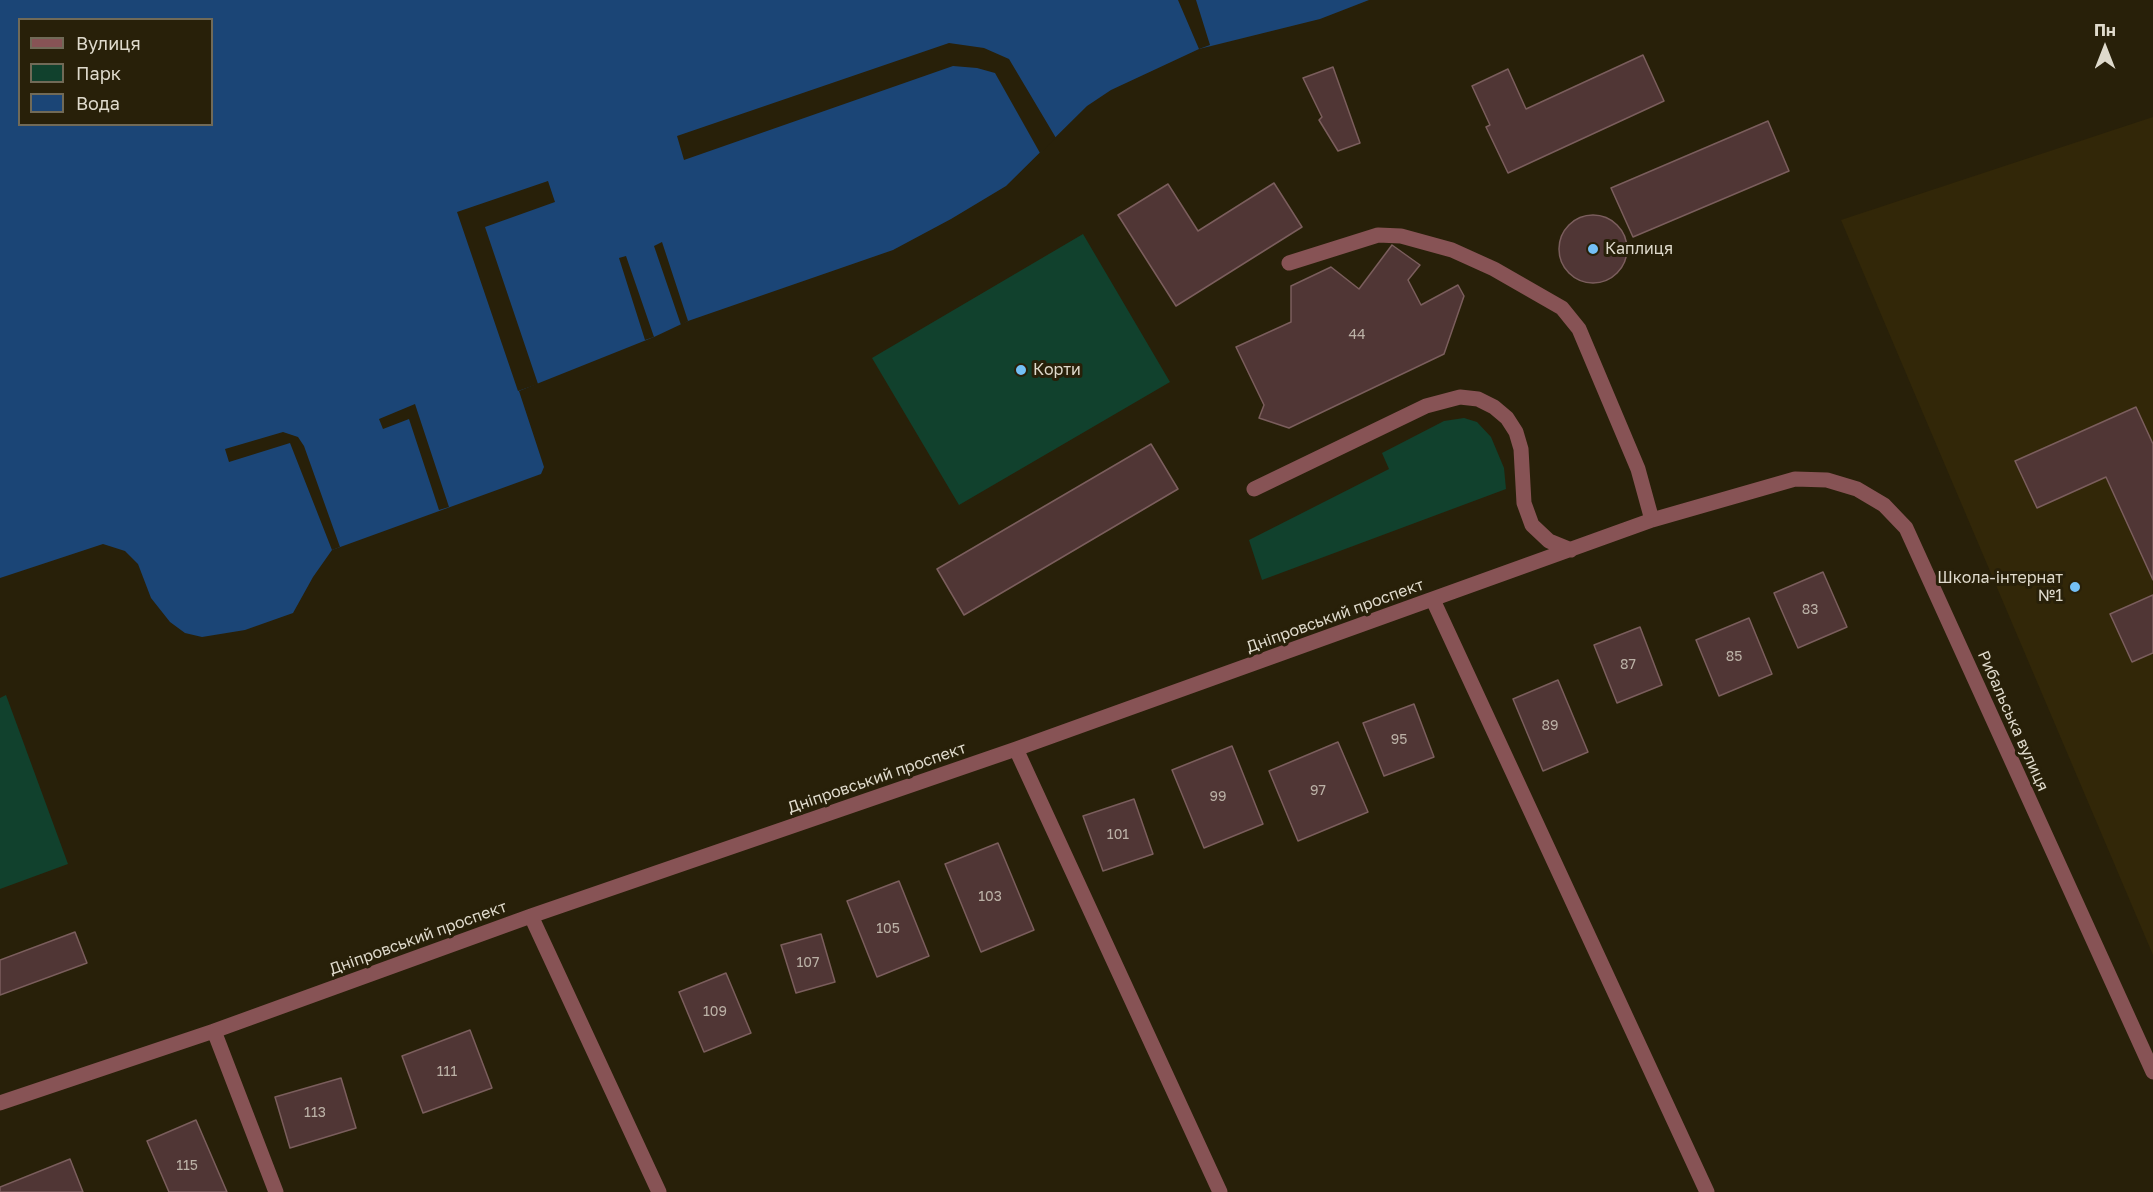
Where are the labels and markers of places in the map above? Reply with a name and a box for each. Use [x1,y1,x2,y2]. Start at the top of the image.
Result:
place label: Каплиця [1605,239,1673,259]
marker: Каплиця [1586,242,1600,256]
place label: Корти [1033,360,1081,380]
marker: Корти [1014,363,1028,377]
place label: Школа-інтернат №1 [1937,568,2063,606]
marker: Школа-інтернат №1 [2068,580,2082,594]

